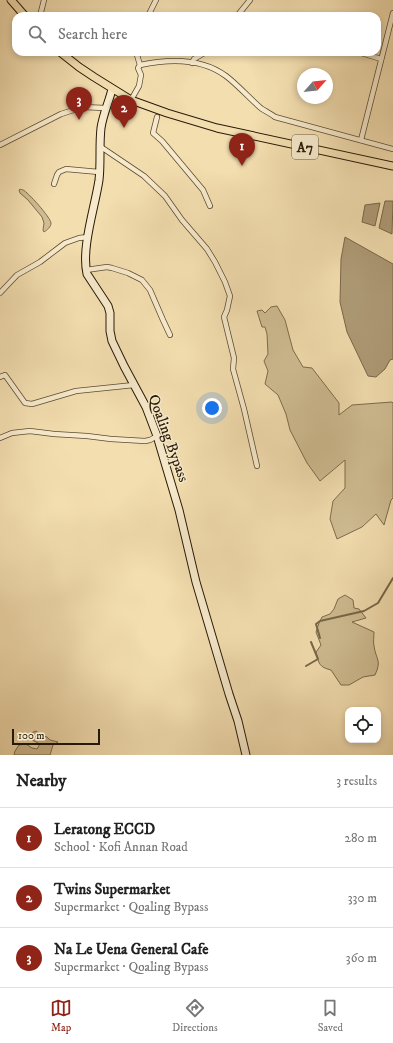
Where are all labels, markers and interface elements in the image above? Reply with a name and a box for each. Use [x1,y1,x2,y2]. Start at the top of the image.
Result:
search box [12,12,381,56]
icon: search [26,23,48,45]
text: Search here [58,25,127,44]
north arrow [297,68,333,104]
pin: 3 [66,87,92,120]
pin: 2 [111,95,137,128]
pin: 1 [229,133,255,166]
road number: A7 [292,135,318,159]
street label: Qoaling Bypass [144,392,193,485]
your location [202,398,222,418]
map controls [345,707,381,743]
button: locate [345,707,381,743]
scale bar [12,727,100,746]
text: 100 m [18,729,44,743]
text: Nearby [16,770,66,792]
text: 3 results [336,773,377,789]
text: Leratong ECCD [54,820,155,839]
text: 1 [27,830,31,846]
text: 280 m [345,830,377,846]
text: School · Kofi Annan Road [54,839,188,855]
text: Twins Supermarket [54,880,170,899]
text: 2 [26,890,32,906]
text: 330 m [348,890,377,906]
text: Supermarket · Qoaling Bypass [54,899,208,915]
text: Na Le Uena General Cafe [54,940,208,959]
text: 3 [27,950,31,966]
text: 360 m [346,950,377,966]
text: Supermarket · Qoaling Bypass [54,959,208,975]
tab: Map [50,997,72,1035]
tab: Directions [172,997,218,1035]
tab: Saved [318,997,343,1035]

